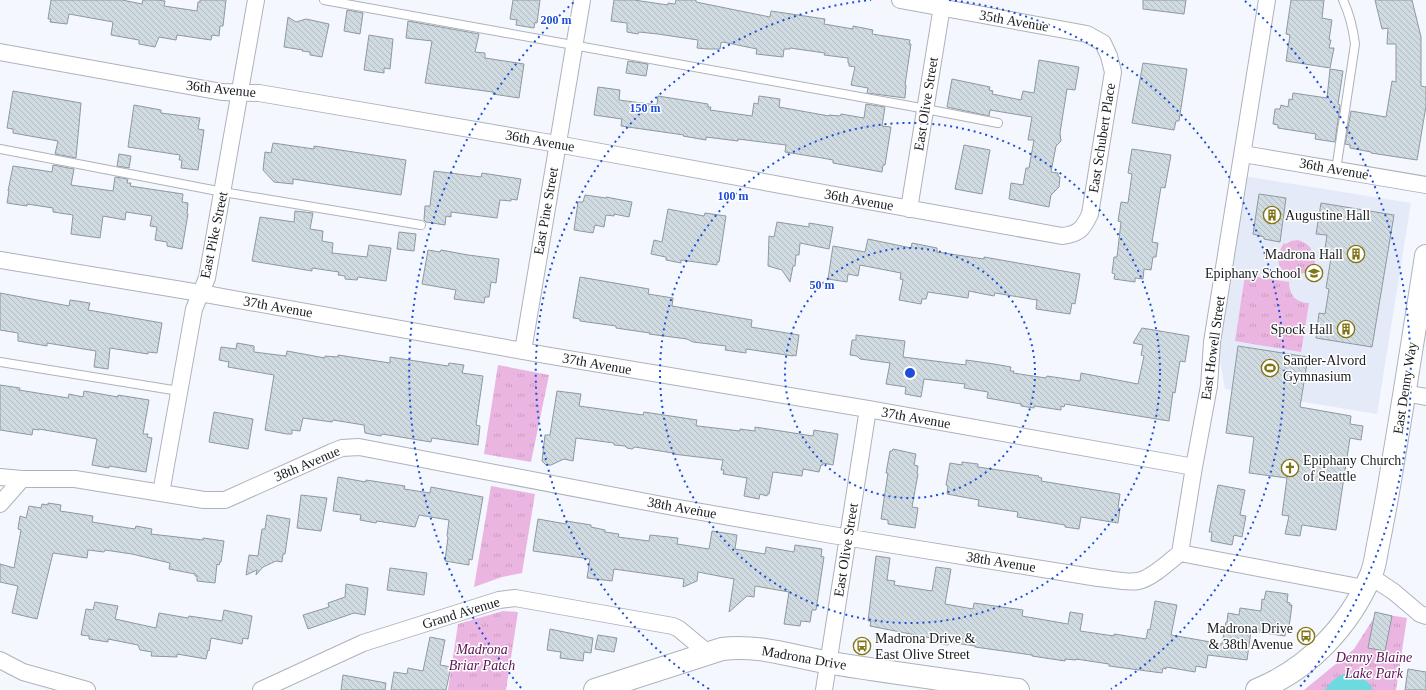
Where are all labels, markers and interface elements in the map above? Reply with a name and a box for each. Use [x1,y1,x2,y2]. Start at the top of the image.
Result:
street label: 35th Avenue [978,8,1050,34]
text: 200 m [541,13,572,27]
street label: East Olive Street [911,56,941,152]
street label: 36th Avenue [185,78,257,100]
street label: East Schubert Place [1086,82,1118,194]
text: 150 m [630,101,661,115]
street label: 36th Avenue [504,128,576,154]
street label: 36th Avenue [1298,156,1370,182]
street label: East Pine Street [531,166,561,256]
street label: 36th Avenue [823,187,895,213]
text: 100 m [718,189,749,203]
street label: East Pike Street [197,190,231,280]
building icon: Augustine Hall [1262,205,1282,225]
place label: Augustine Hall [1285,208,1370,223]
building icon: Madrona Hall [1346,244,1366,264]
place label: Madrona Hall [1265,247,1343,262]
school or university icon: Epiphany School [1304,263,1324,283]
place label: Epiphany School [1205,266,1301,281]
text: 50 m [810,278,835,292]
street label: 37th Avenue [242,294,314,320]
street label: East Howell Street [1198,295,1228,401]
building icon: Spock Hall [1336,319,1356,339]
place label: Spock Hall [1270,322,1333,337]
street label: East Denny Way [1390,341,1420,435]
street label: 37th Avenue [561,351,633,377]
place label: Sander-Alvord Gymnasium [1283,353,1366,384]
sports icon: Sander-Alvord Gymnasium [1260,358,1280,378]
centre of rings [903,366,917,380]
street label: 37th Avenue [880,405,952,431]
street label: 38th Avenue [272,443,342,485]
place label: Epiphany Church of Seattle [1303,453,1401,484]
church icon: Epiphany Church of Seattle [1280,458,1300,478]
street label: 38th Avenue [646,495,718,521]
street label: East Olive Street [831,502,861,598]
street label: 38th Avenue [965,549,1037,575]
street label: Grand Avenue [420,594,502,632]
place label: Madrona Drive & 38th Avenue [1207,621,1293,652]
bus stop icon: Madrona Drive & 38th Avenue [1296,626,1316,646]
place label: Madrona Drive & East Olive Street [875,631,975,662]
bus stop icon: Madrona Drive & East Olive Street [852,636,872,656]
park label: Madrona Briar Patch [449,642,515,673]
street label: Madrona Drive [760,643,848,673]
park label: Denny Blaine Lake Park [1335,650,1412,681]

